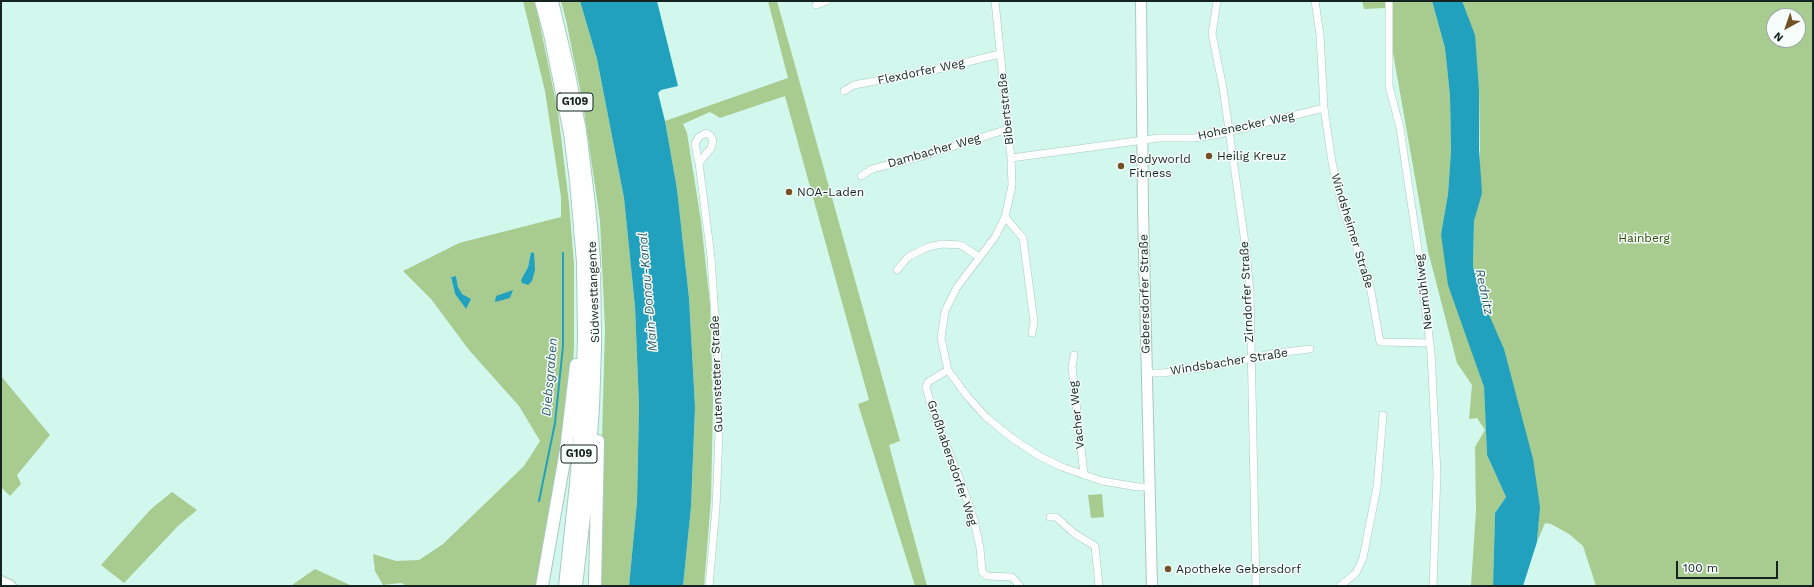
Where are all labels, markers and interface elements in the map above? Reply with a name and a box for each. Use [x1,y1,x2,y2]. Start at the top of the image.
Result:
north arrow [1766,8,1806,48]
text: N [1771,29,1786,44]
street label: Flexdorfer Weg [876,56,966,88]
street label: Bibertstraße [995,72,1017,146]
road number: G109 [557,93,593,111]
street label: Hohenecker Weg [1196,109,1296,143]
street label: Dambacher Weg [886,131,982,171]
place label: Heilig Kreuz [1217,149,1286,163]
marker: Heilig Kreuz [1204,151,1214,161]
place label: Bodyworld Fitness [1129,152,1191,180]
marker: Bodyworld Fitness [1116,161,1126,171]
street label: Windsheimer Straße [1328,172,1376,290]
place label: NOA-Laden [797,185,864,199]
marker: NOA-Laden [784,187,794,197]
park label: Hainberg [1618,231,1670,245]
water label: Main-Donau-Kanal [635,232,661,352]
street label: Gebersdorfer Straße [1137,234,1153,354]
street label: Südwesttangente [585,241,603,343]
street label: Zirndorfer Straße [1237,241,1257,343]
street label: Neumühlweg [1412,253,1436,331]
water label: Rednitz [1472,268,1496,316]
street label: Gutenstetter Straße [708,315,726,433]
water label: Diebsgraben [539,337,561,417]
street label: Windsbacher Straße [1169,346,1289,378]
street label: Vacher Weg [1066,380,1088,450]
street label: Großhabersdorfer Weg [924,398,980,528]
road number: G109 [561,445,597,463]
scale bar [1678,553,1780,579]
text: 100 m [1683,561,1718,575]
place label: Apotheke Gebersdorf [1176,562,1301,576]
marker: Apotheke Gebersdorf [1163,564,1173,574]

